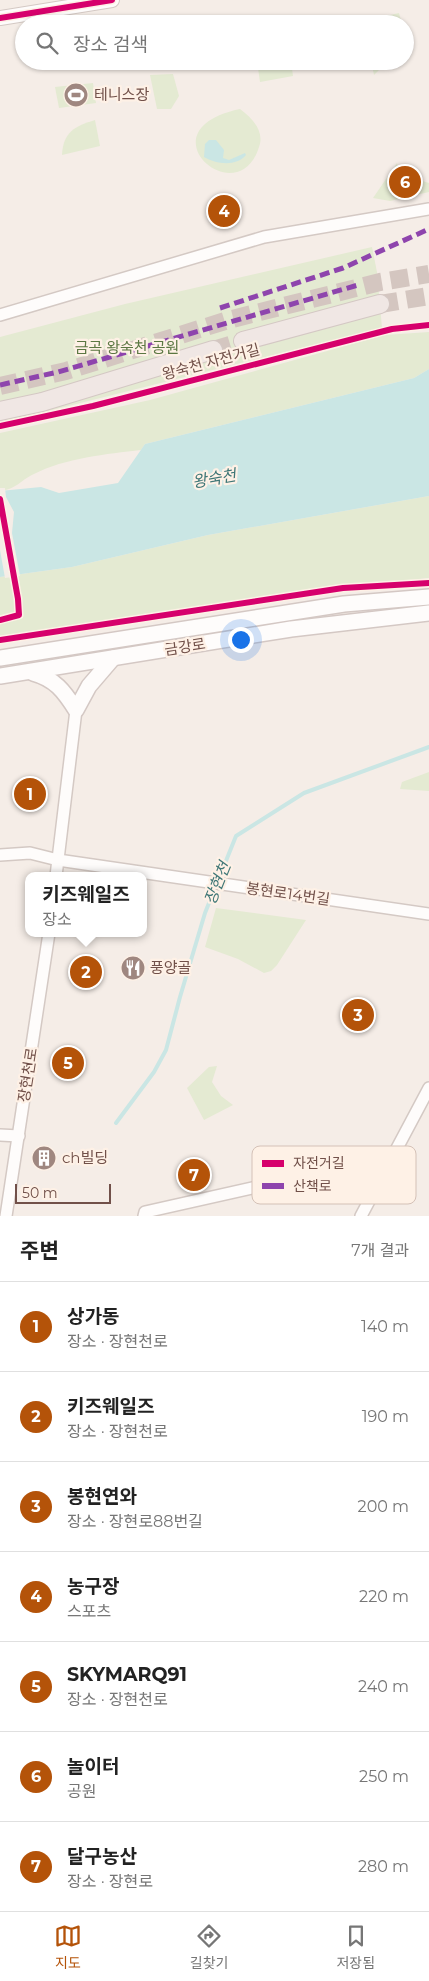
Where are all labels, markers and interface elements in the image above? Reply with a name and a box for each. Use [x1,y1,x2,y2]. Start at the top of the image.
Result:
search box [15,15,414,70]
icon: search [33,29,61,57]
text: 장소 검색 [73,33,148,56]
sports icon: 테니스장 [63,82,89,108]
place label: 테니스장 [94,85,149,104]
pin: 6 [389,163,421,201]
pin: 4 [208,192,240,230]
park label: 금곡 왕숙천 공원 [75,338,179,357]
street label: 왕숙천 자전거길 [160,339,262,384]
water label: 왕숙천 [191,465,240,492]
your location [228,627,254,653]
street label: 금강로 [163,634,207,659]
pin: 1 [14,775,46,813]
water label: 장현천 [200,857,235,907]
popup [25,872,147,937]
street label: 봉현로14번길 [245,878,331,909]
text: 키즈웨일즈 [42,883,130,906]
text: 장소 [42,910,72,929]
pin: 2 [70,953,102,991]
restaurant icon: 풍양골 [120,955,146,981]
place label: 풍양골 [150,958,191,977]
pin: 3 [342,996,374,1034]
pin: 5 [52,1044,84,1082]
street label: 장현천로 [14,1046,41,1104]
building icon: ch빌딩 [31,1145,57,1171]
legend [252,1146,416,1204]
place label: ch빌딩 [62,1148,108,1167]
text: 자전거길 [293,1154,345,1172]
pin: 7 [178,1156,210,1194]
text: 산책로 [293,1177,332,1195]
scale bar [15,1181,111,1204]
text: 50 m [22,1184,58,1202]
text: 주변 [20,1238,59,1263]
text: 7개 결과 [351,1241,409,1260]
text: 상가동 [67,1305,119,1328]
text: 1 [33,1317,39,1336]
text: 140 m [361,1317,409,1336]
text: 장소 · 장현천로 [67,1332,168,1351]
text: 키즈웨일즈 [67,1395,154,1418]
text: 2 [31,1407,41,1426]
text: 190 m [362,1407,409,1426]
text: 장소 · 장현천로 [67,1422,168,1441]
text: 봉현연와 [67,1485,137,1508]
text: 3 [31,1497,41,1516]
text: 200 m [358,1497,409,1516]
text: 장소 · 장현로88번길 [67,1512,203,1531]
text: 농구장 [67,1575,119,1598]
text: 4 [30,1587,42,1606]
text: 220 m [359,1587,409,1606]
text: 스포츠 [67,1602,111,1621]
text: SKYMARQ91 [67,1663,187,1686]
text: 5 [31,1677,41,1696]
text: 240 m [358,1677,409,1696]
text: 장소 · 장현천로 [67,1690,168,1709]
text: 놀이터 [67,1755,119,1778]
text: 6 [31,1767,41,1786]
text: 250 m [359,1767,409,1786]
text: 공원 [67,1782,96,1801]
text: 달구농산 [67,1845,137,1868]
text: 7 [31,1857,41,1876]
text: 280 m [358,1857,409,1876]
text: 장소 · 장현로 [67,1872,153,1891]
tab: 지도 [54,1922,82,1972]
tab: 길찾기 [190,1922,229,1972]
tab: 저장됨 [336,1922,375,1972]

